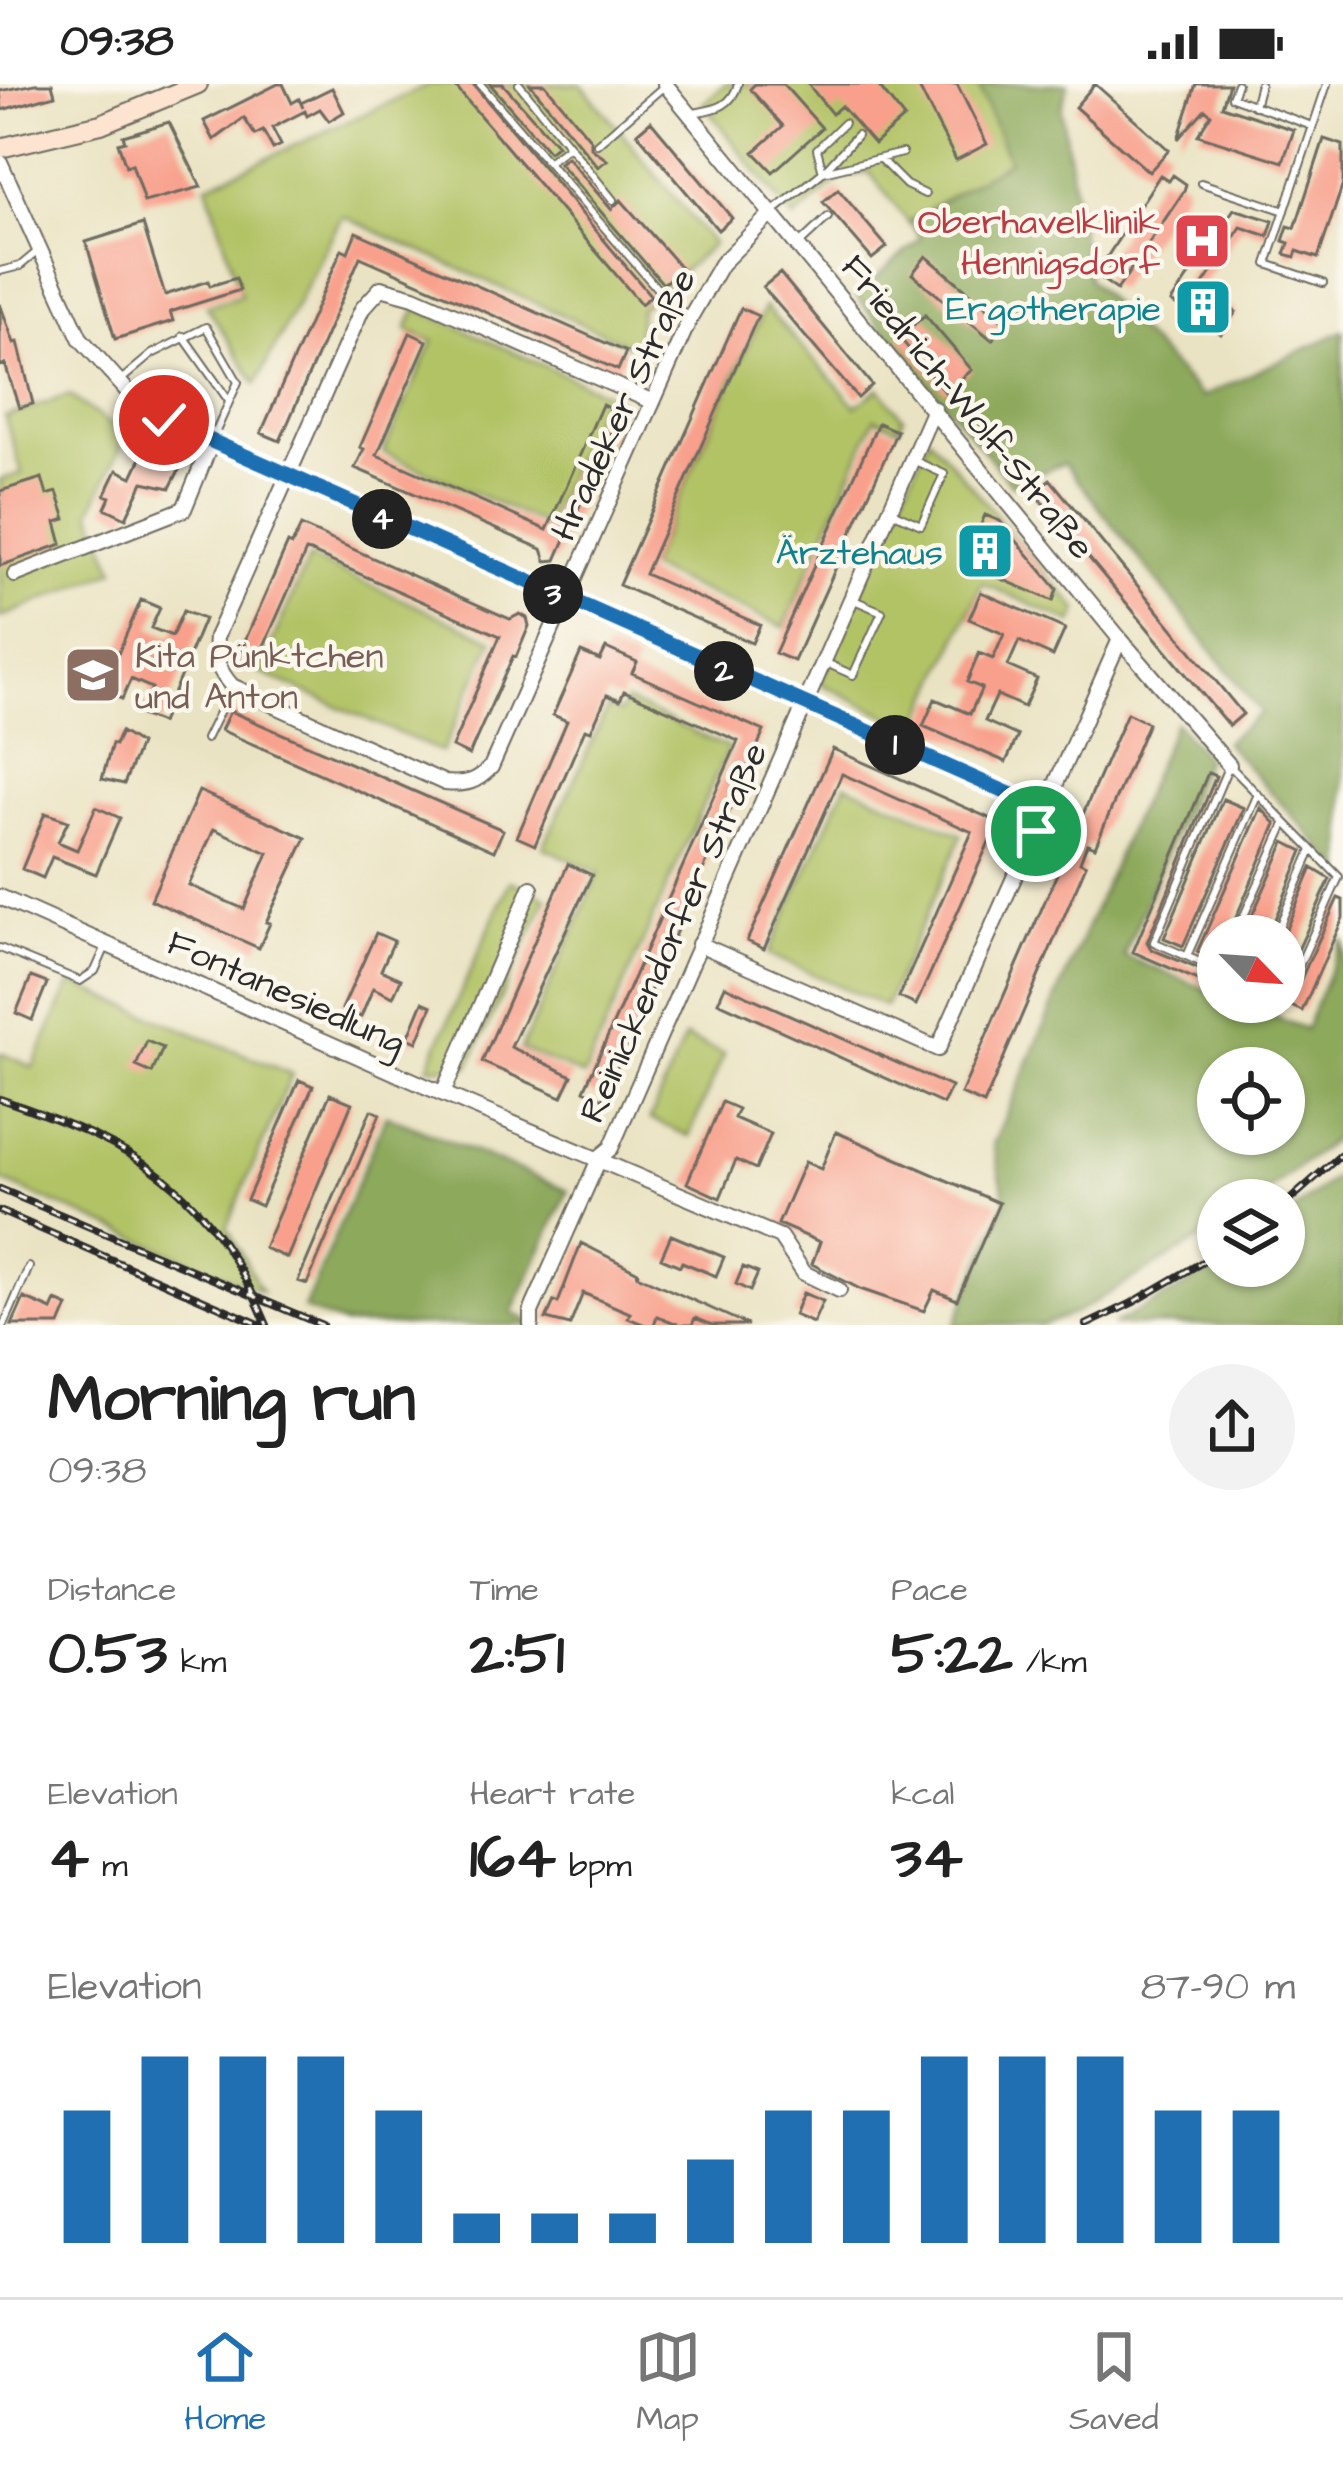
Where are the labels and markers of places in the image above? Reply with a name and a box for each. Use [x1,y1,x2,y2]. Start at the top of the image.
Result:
place label: Oberhavelklinik Hennigsdorf [918,197,1161,290]
hospital icon: Oberhavelklinik Hennigsdorf [1171,210,1233,272]
building icon: Ergotherapie [1172,276,1234,338]
place label: Ergotherapie [946,284,1161,336]
pin [113,369,215,471]
pin: 4 [352,489,412,549]
building icon: Ärztehaus [954,520,1016,582]
place label: Ärztehaus [776,528,943,579]
pin: 3 [523,564,583,624]
place label: Kita Pünktchen und Anton [135,631,384,723]
pin: 2 [694,641,754,701]
school or university icon: Kita Pünktchen und Anton [62,644,124,706]
pin: 1 [865,715,925,775]
pin [985,780,1087,882]

